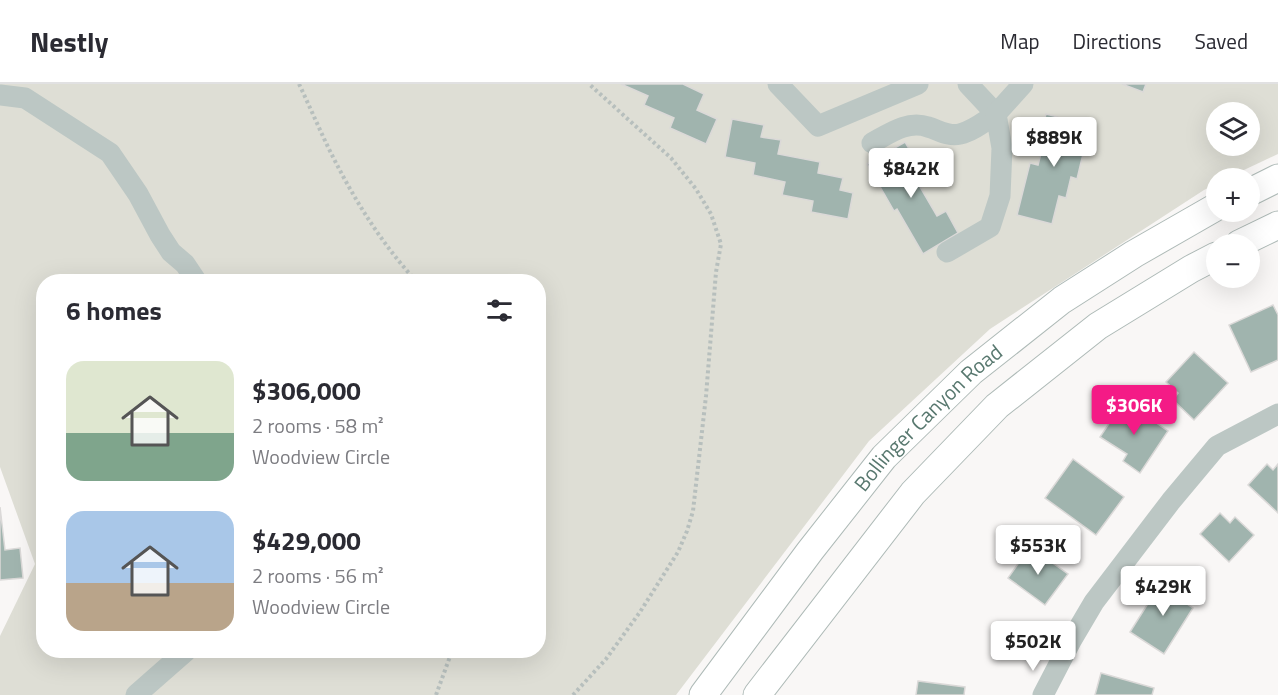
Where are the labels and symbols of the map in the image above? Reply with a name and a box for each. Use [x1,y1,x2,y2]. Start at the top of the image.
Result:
pin: $889K [1012,117,1096,168]
pin: $842K [869,148,953,199]
street label: Bollinger Canyon Road [846,336,1009,498]
pin: $306K [1092,385,1176,436]
pin: $553K [996,525,1080,576]
pin: $429K [1121,566,1205,617]
pin: $502K [991,621,1075,672]

